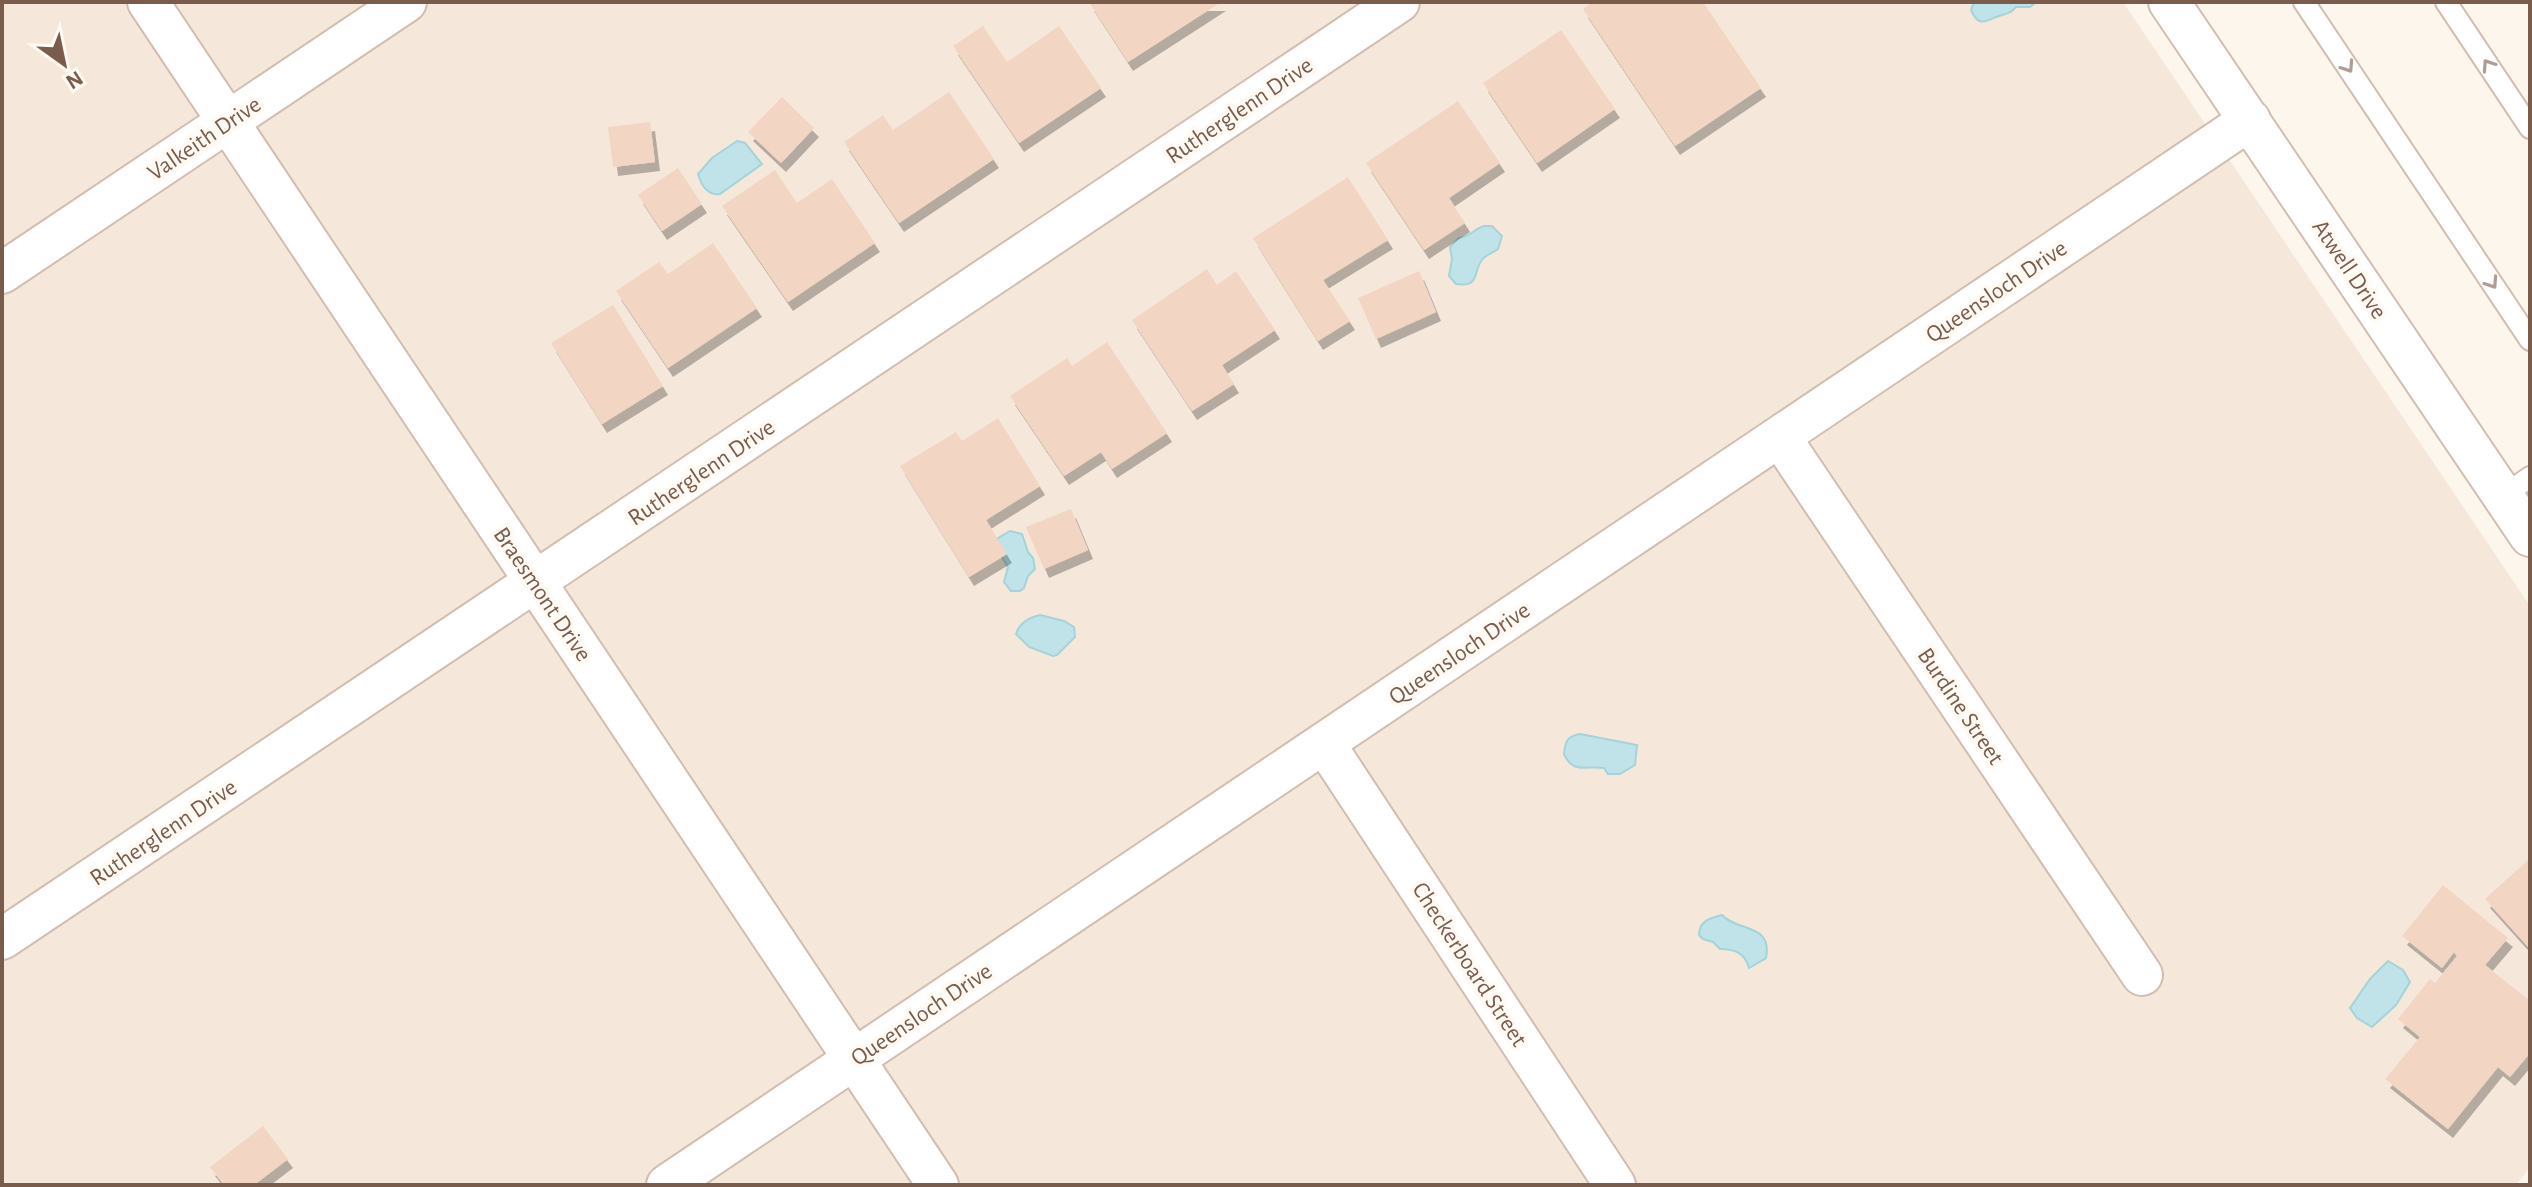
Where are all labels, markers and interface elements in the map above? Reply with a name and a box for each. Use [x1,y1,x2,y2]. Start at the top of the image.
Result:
north arrow [24,24,104,104]
street label: Rutherglenn Drive [1162,53,1317,169]
one-way arrow [2338,58,2353,73]
one-way arrow [2483,60,2498,74]
text: N [62,67,87,93]
street label: Valkeith Drive [144,92,265,185]
street label: Atwell Drive [2307,216,2391,323]
street label: Queensloch Drive [1922,236,2071,348]
one-way arrow [2482,274,2497,289]
street label: Rutherglenn Drive [624,415,779,531]
street label: Braesmont Drive [489,523,596,666]
street label: Queensloch Drive [1385,598,1534,710]
street label: Burdine Street [1913,644,2008,769]
street label: Rutherglenn Drive [86,775,241,891]
street label: Checkerboard Street [1407,878,1531,1051]
street label: Queensloch Drive [847,959,996,1071]

